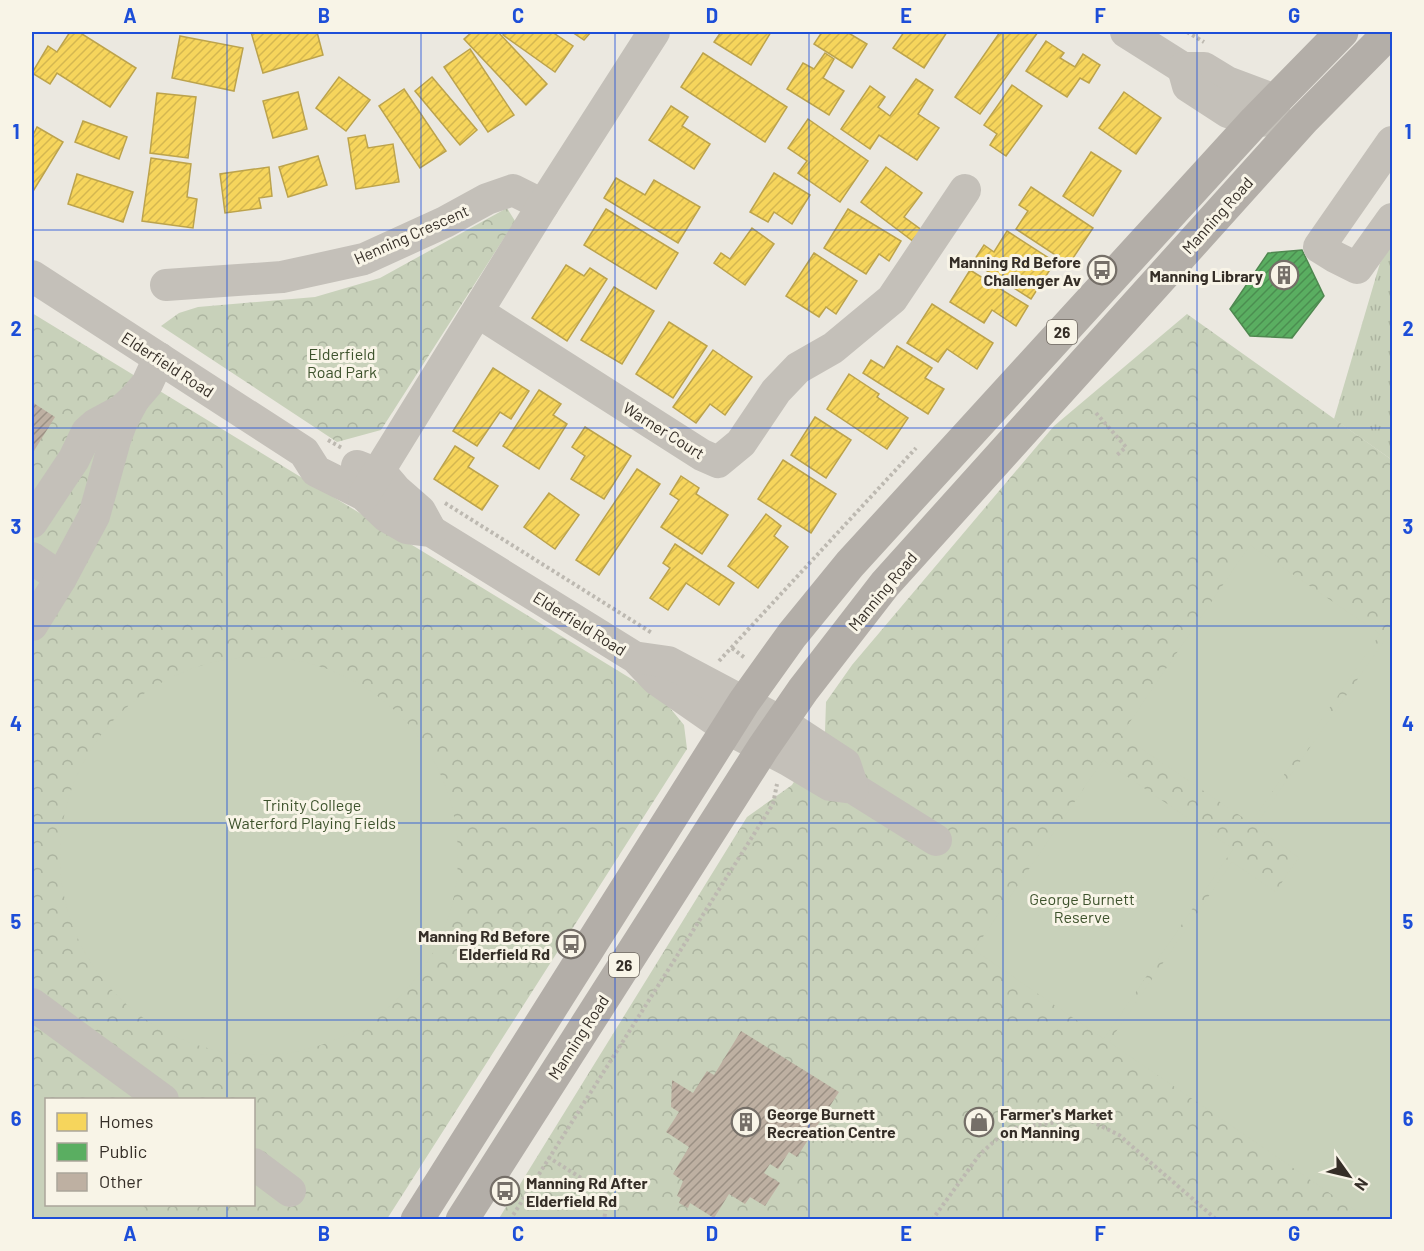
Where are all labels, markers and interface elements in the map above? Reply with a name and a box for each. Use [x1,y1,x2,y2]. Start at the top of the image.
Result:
text: A [123,3,137,27]
text: B [318,3,330,27]
text: C [512,3,524,27]
text: D [706,3,718,27]
text: E [900,3,912,27]
text: F [1094,3,1106,27]
text: G [1288,3,1300,27]
text: 1 [12,119,20,143]
text: 1 [1404,119,1412,143]
street label: Manning Road [1178,173,1256,257]
street label: Henning Crescent [351,200,471,268]
place label: Manning Rd Before Challenger Av [949,252,1081,289]
bus stop icon: Manning Rd Before Challenger Av [1086,254,1118,286]
building icon: Manning Library [1268,259,1300,291]
place label: Manning Library [1150,266,1263,285]
text: 2 [10,316,22,340]
text: 2 [1402,316,1414,340]
road number: 26 [1047,320,1077,344]
street label: Elderfield Road [118,327,218,401]
park label: Elderfield Road Park [307,344,377,381]
street label: Warner Court [620,398,708,462]
text: 3 [11,514,21,538]
text: 3 [1403,514,1413,538]
street label: Manning Road [844,548,920,634]
street label: Elderfield Road [530,587,630,659]
text: 4 [10,711,22,735]
text: 4 [1402,711,1414,735]
park label: Trinity College Waterford Playing Fields [228,795,396,832]
park label: George Burnett Reserve [1029,889,1135,926]
text: 5 [11,909,22,933]
text: 5 [1403,909,1414,933]
place label: Manning Rd Before Elderfield Rd [418,926,550,963]
bus stop icon: Manning Rd Before Elderfield Rd [555,928,587,960]
road number: 26 [609,953,639,977]
street label: Manning Road [544,991,612,1083]
legend [45,1098,255,1206]
place label: George Burnett Recreation Centre [767,1104,896,1141]
place label: Farmer's Market on Manning [1000,1104,1113,1141]
text: 6 [11,1106,22,1130]
building icon: George Burnett Recreation Centre [730,1106,762,1138]
shop icon: Farmer's Market on Manning [963,1106,995,1138]
text: 6 [1403,1106,1414,1130]
text: Homes [99,1110,153,1132]
text: Public [99,1140,147,1162]
north arrow [1319,1146,1379,1206]
text: Other [99,1170,143,1192]
place label: Manning Rd After Elderfield Rd [526,1173,648,1210]
bus stop icon: Manning Rd After Elderfield Rd [489,1175,521,1207]
text: N [1351,1175,1373,1194]
text: A [123,1221,137,1245]
text: B [318,1221,330,1245]
text: C [512,1221,524,1245]
text: D [706,1221,718,1245]
text: E [900,1221,912,1245]
text: F [1094,1221,1106,1245]
text: G [1288,1221,1300,1245]

